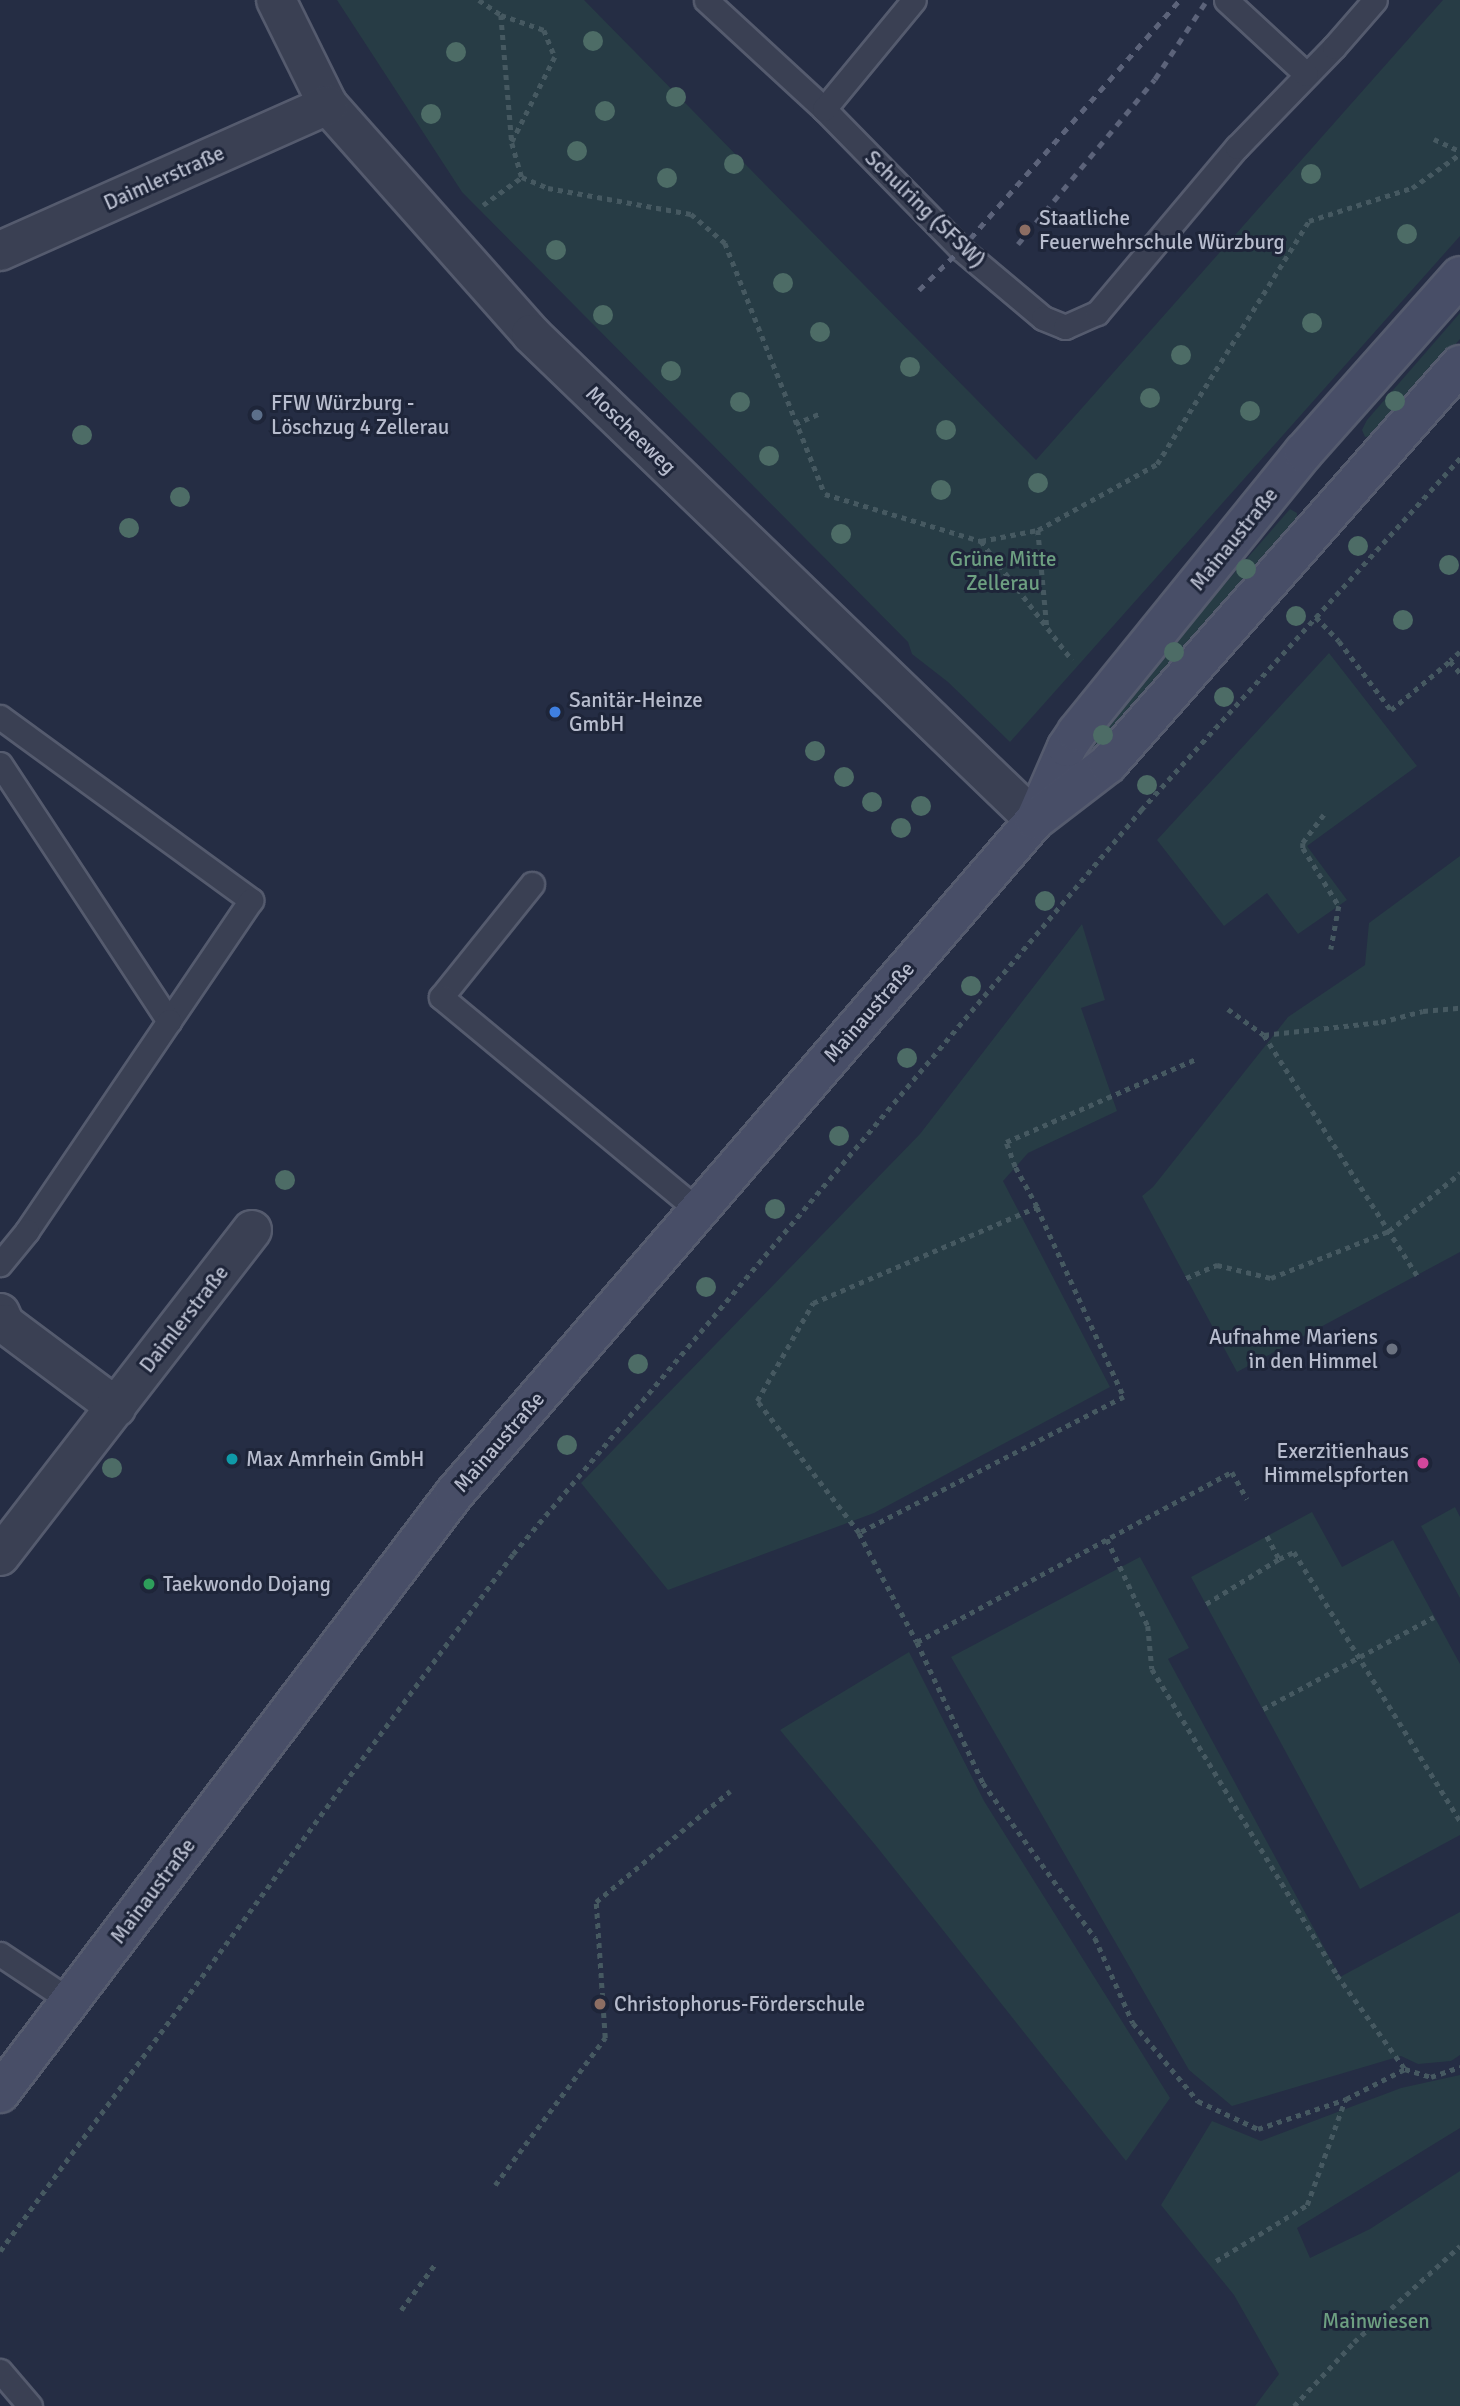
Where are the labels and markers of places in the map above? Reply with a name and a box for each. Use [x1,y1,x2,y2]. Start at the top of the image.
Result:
place label: Staatliche Feuerwehrschule Würzburg [1039,205,1285,255]
marker: Staatliche Feuerwehrschule Würzburg [1017,222,1033,238]
place label: FFW Würzburg - Löschzug 4 Zellerau [271,390,449,440]
marker: FFW Würzburg - Löschzug 4 Zellerau [249,407,265,423]
place label: Sanitär-Heinze GmbH [569,687,703,737]
marker: Sanitär-Heinze GmbH [547,704,563,720]
place label: Aufnahme Mariens in den Himmel [1209,1324,1378,1374]
marker: Aufnahme Mariens in den Himmel [1384,1341,1400,1357]
place label: Exerzitienhaus Himmelspforten [1264,1438,1409,1488]
place label: Max Amrhein GmbH [246,1446,424,1472]
marker: Max Amrhein GmbH [224,1451,240,1467]
marker: Exerzitienhaus Himmelspforten [1415,1455,1431,1471]
place label: Taekwondo Dojang [163,1571,331,1597]
marker: Taekwondo Dojang [141,1576,157,1592]
place label: Christophorus-Förderschule [614,1991,865,2017]
marker: Christophorus-Förderschule [592,1996,608,2012]

